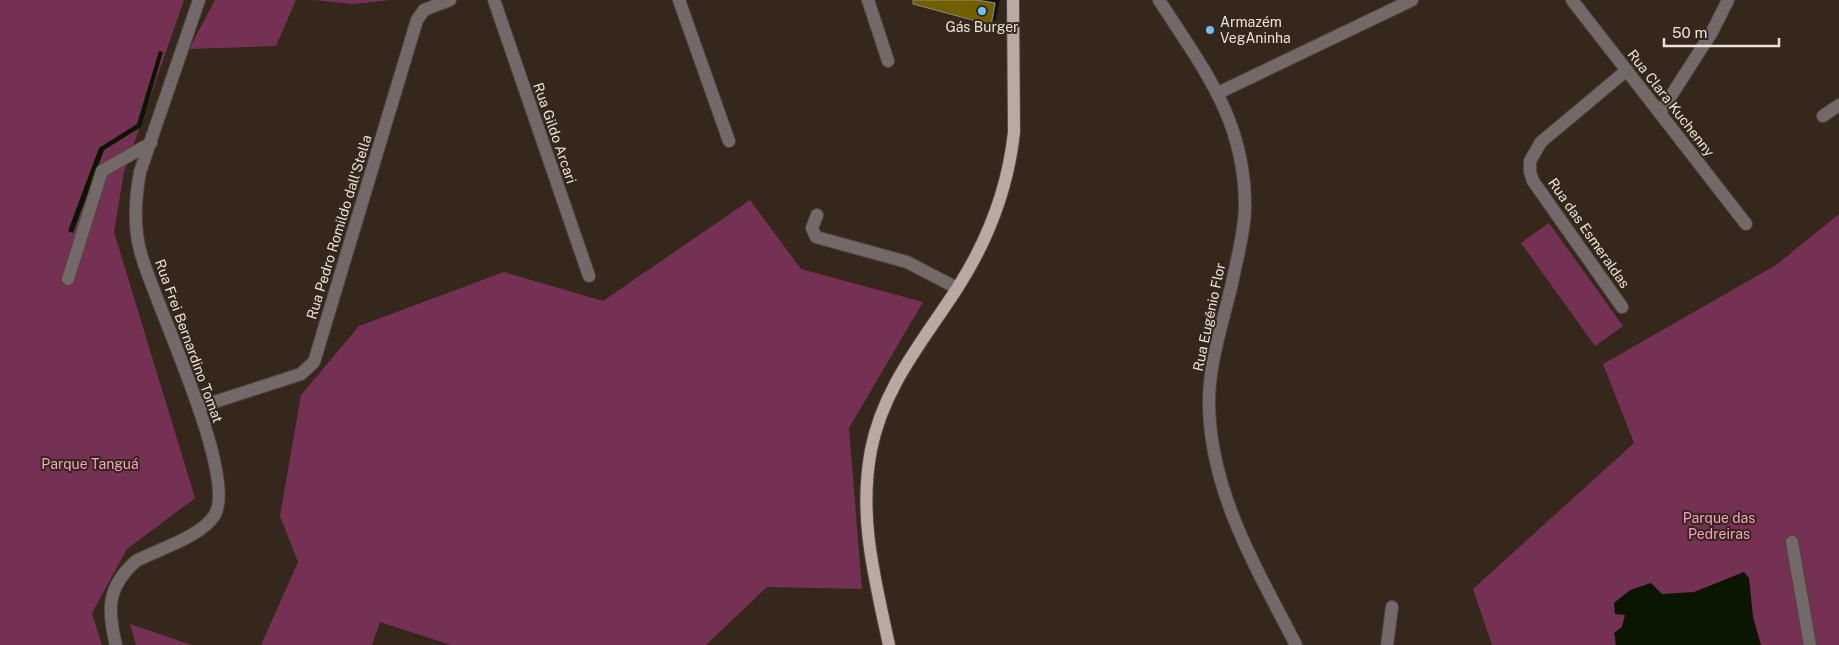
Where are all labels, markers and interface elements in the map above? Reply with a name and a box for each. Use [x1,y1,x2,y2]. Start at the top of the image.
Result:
marker: Gás Burger [976,5,988,17]
place label: Armazém VegAninha [1220,14,1291,46]
scale bar [1664,15,1779,47]
place label: Gás Burger [945,19,1019,35]
marker: Armazém VegAninha [1204,24,1216,36]
text: 50 m [1672,24,1707,41]
street label: Rua Clara Kuchenny [1624,47,1718,160]
street label: Rua Gildo Arcari [530,81,580,185]
street label: Rua Pedro Romildo dall'Stella [303,133,375,321]
street label: Rua das Esmeraldas [1545,175,1633,291]
street label: Rua Frei Bernardino Tomat [152,257,226,425]
street label: Rua Eugênio Flor [1190,261,1228,373]
park label: Parque Tanguá [41,456,139,472]
park label: Parque das Pedreiras [1683,510,1755,542]

